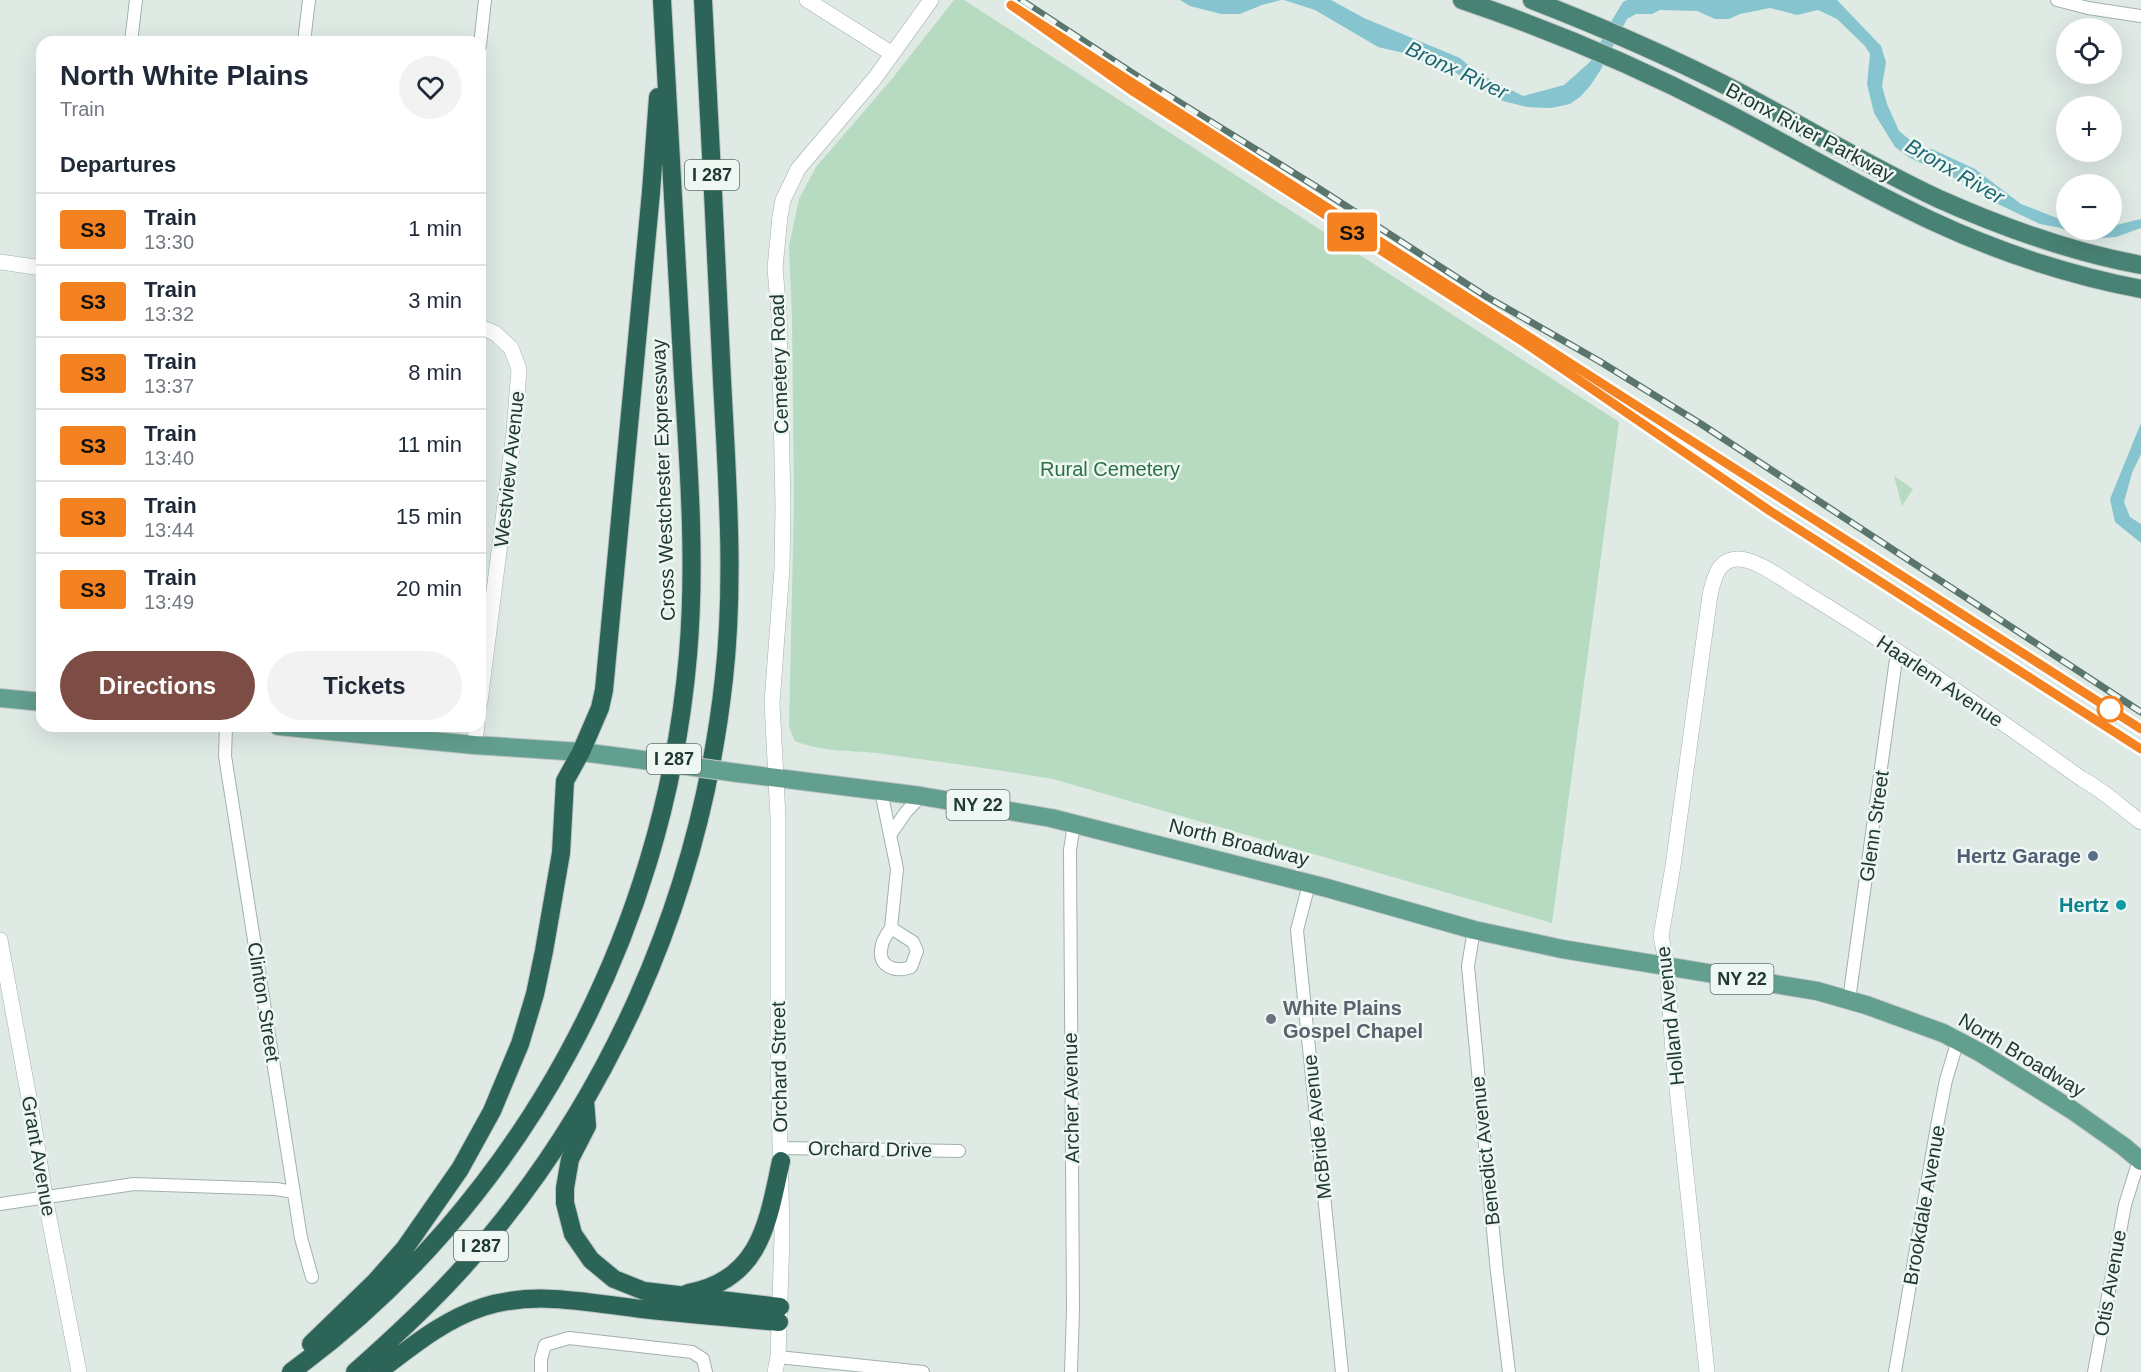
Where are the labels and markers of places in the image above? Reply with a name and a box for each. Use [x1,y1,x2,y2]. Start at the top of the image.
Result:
unlabelled marker [2097,696,2123,722]
place label: Hertz Garage [1957,845,2081,867]
marker: Hertz Garage [2086,849,2100,863]
place label: Hertz [2059,894,2109,916]
marker: Hertz [2114,898,2128,912]
place label: White Plains Gospel Chapel [1283,997,1423,1042]
marker: White Plains Gospel Chapel [1264,1012,1278,1026]

